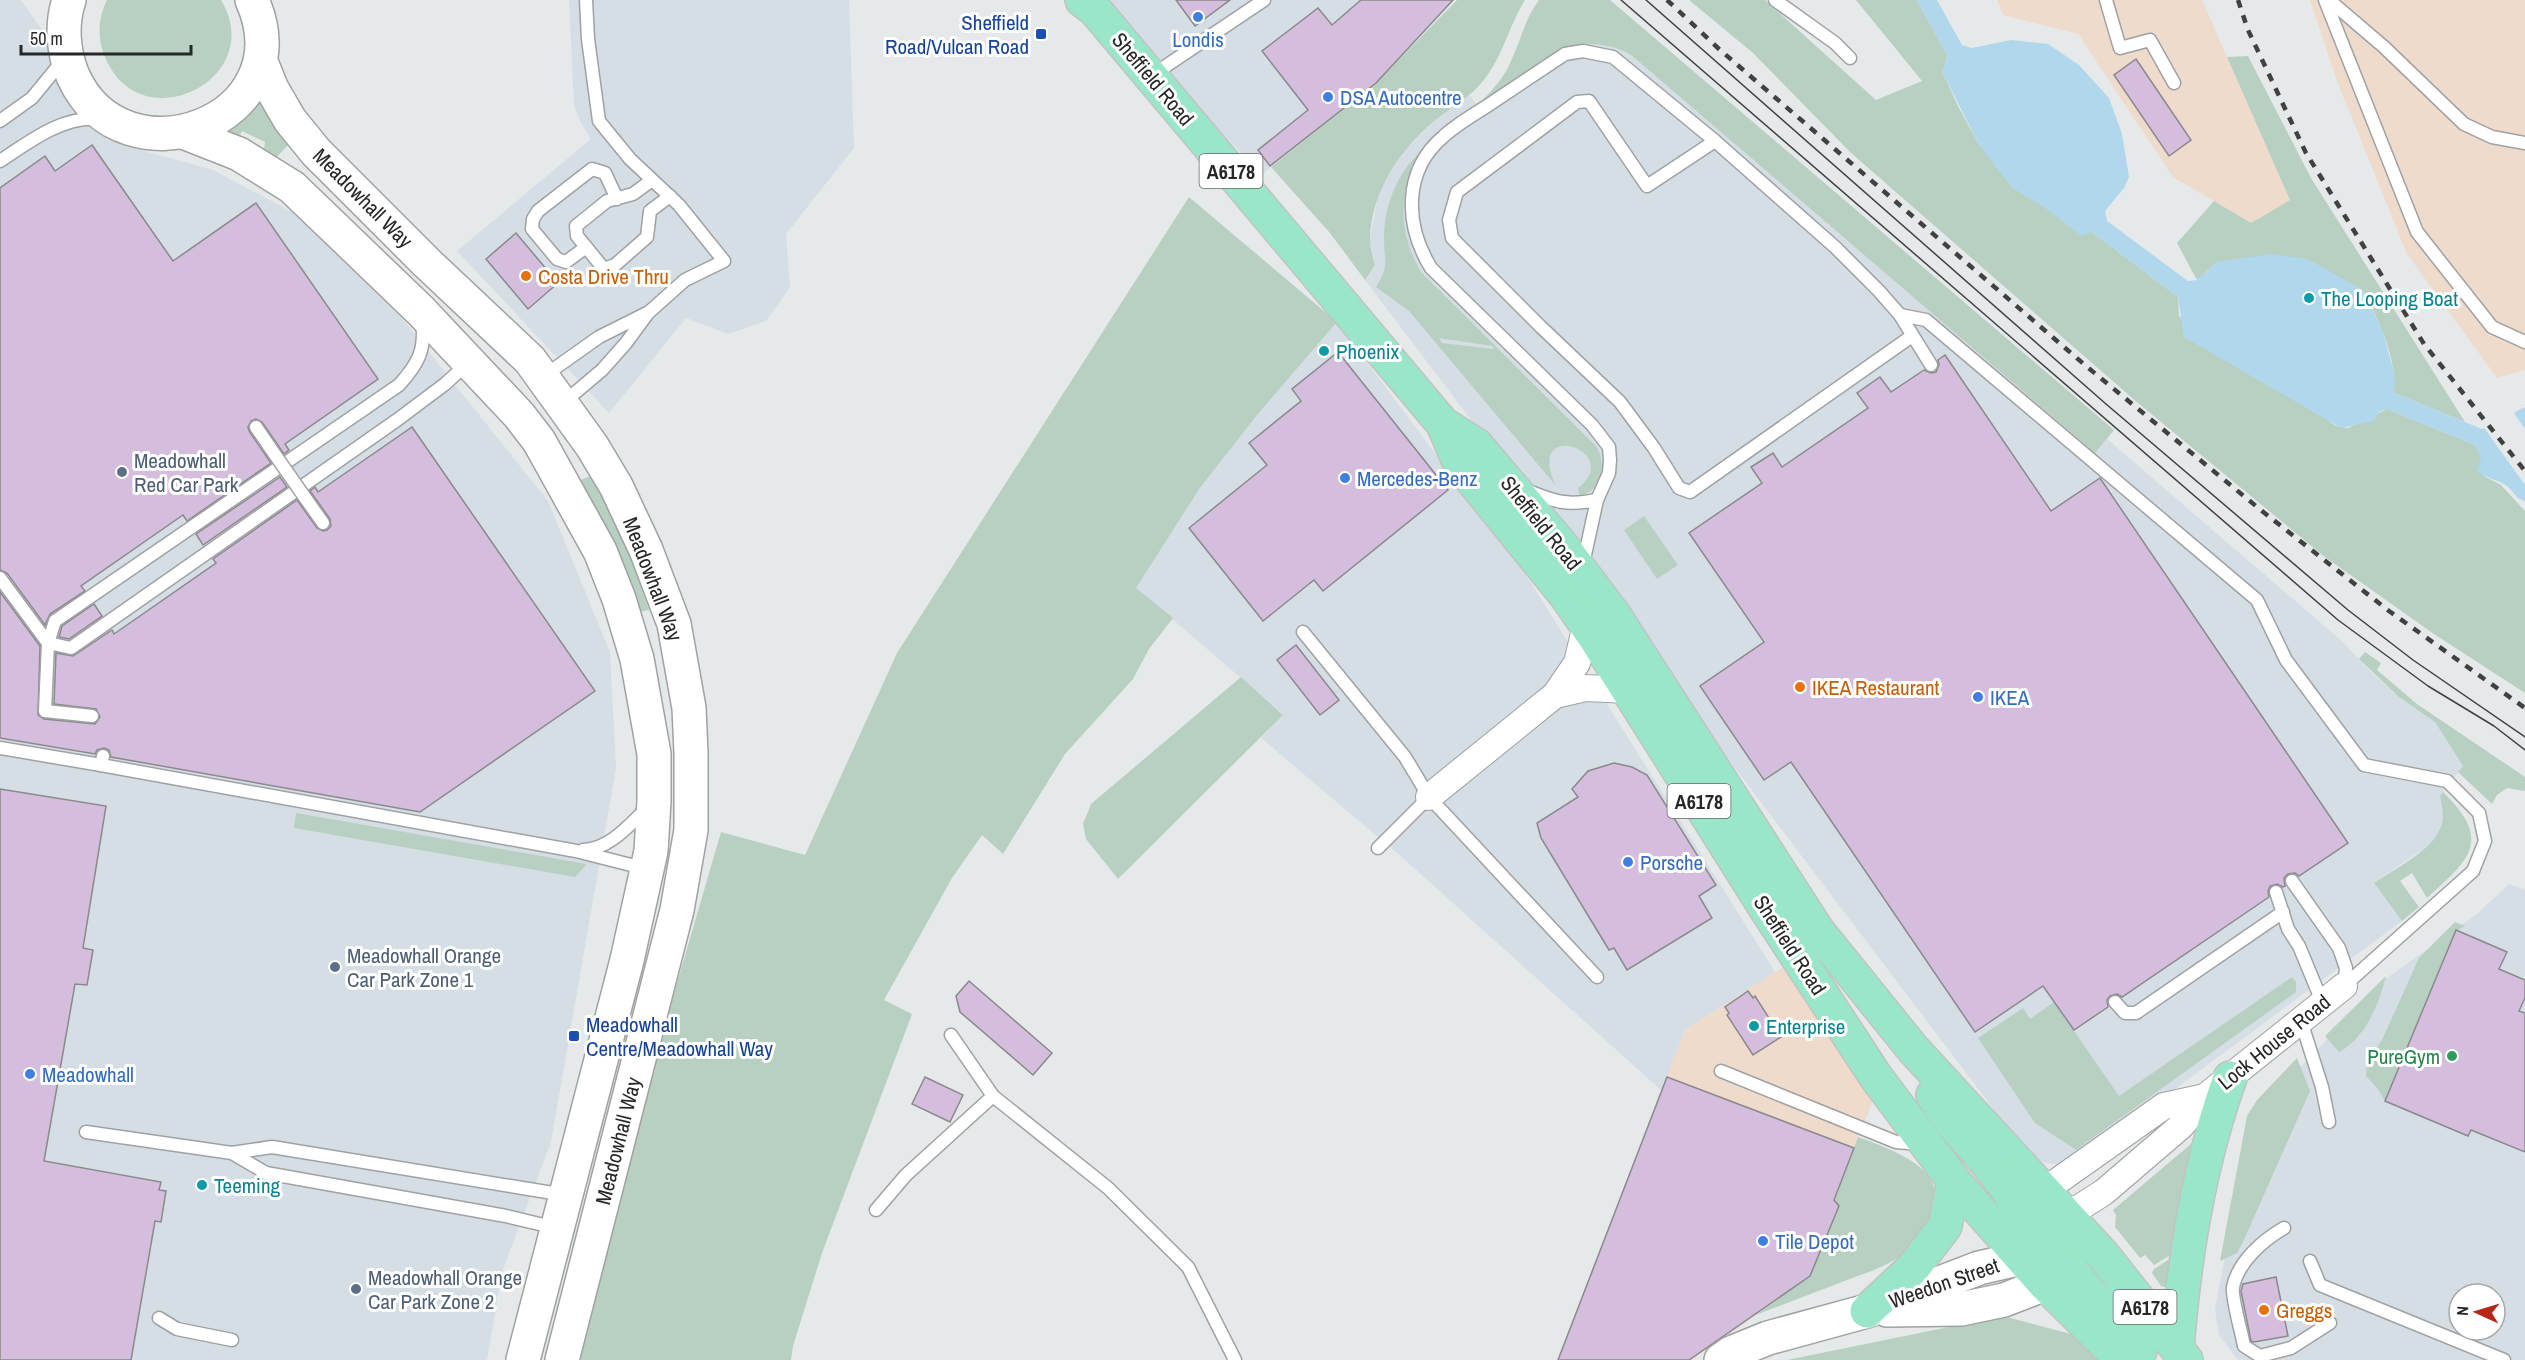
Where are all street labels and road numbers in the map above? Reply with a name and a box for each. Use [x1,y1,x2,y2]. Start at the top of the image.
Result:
street label: Sheffield Road [1105,26,1201,132]
street label: Meadowhall Way [307,142,420,255]
road number: A6178 [1200,154,1262,188]
street label: Sheffield Road [1494,470,1588,576]
street label: Meadowhall Way [616,513,690,645]
road number: A6178 [1668,784,1730,818]
street label: Sheffield Road [1747,889,1833,1001]
street label: Lock House Road [2212,988,2336,1096]
street label: Meadowhall Way [588,1074,648,1208]
street label: Weedon Street [1885,1251,2003,1315]
road number: A6178 [2114,1290,2176,1324]

